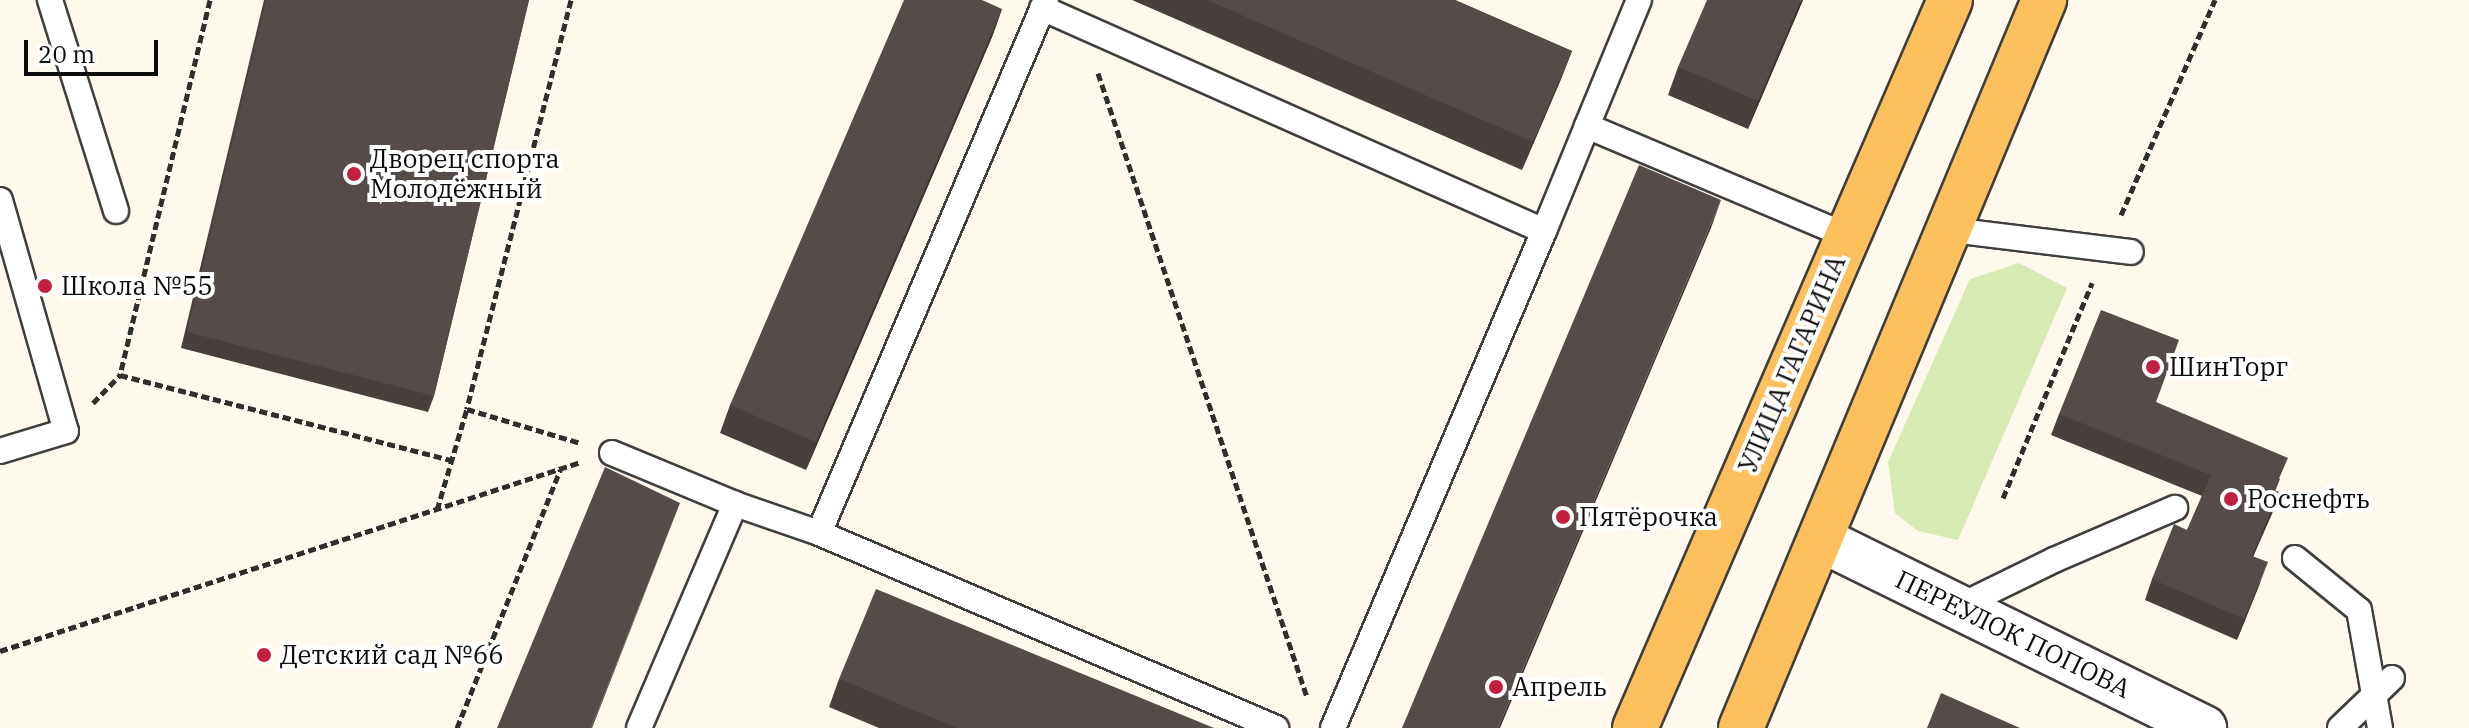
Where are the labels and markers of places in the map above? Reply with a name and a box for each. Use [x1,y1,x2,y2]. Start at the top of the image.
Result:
place label: Дворец спорта Молодёжный [370,143,560,204]
marker: Дворец спорта Молодёжный [345,165,363,183]
place label: Школа №55 [61,270,213,302]
marker: Школа №55 [36,277,54,295]
place label: ШинТорг [2169,351,2288,383]
marker: ШинТорг [2144,358,2162,376]
place label: Роснефть [2247,483,2370,515]
marker: Роснефть [2222,490,2240,508]
place label: Пятёрочка [1579,501,1718,533]
marker: Пятёрочка [1554,508,1572,526]
place label: Детский сад №66 [280,639,504,671]
marker: Детский сад №66 [255,646,273,664]
place label: Апрель [1512,671,1607,703]
marker: Апрель [1487,678,1505,696]

